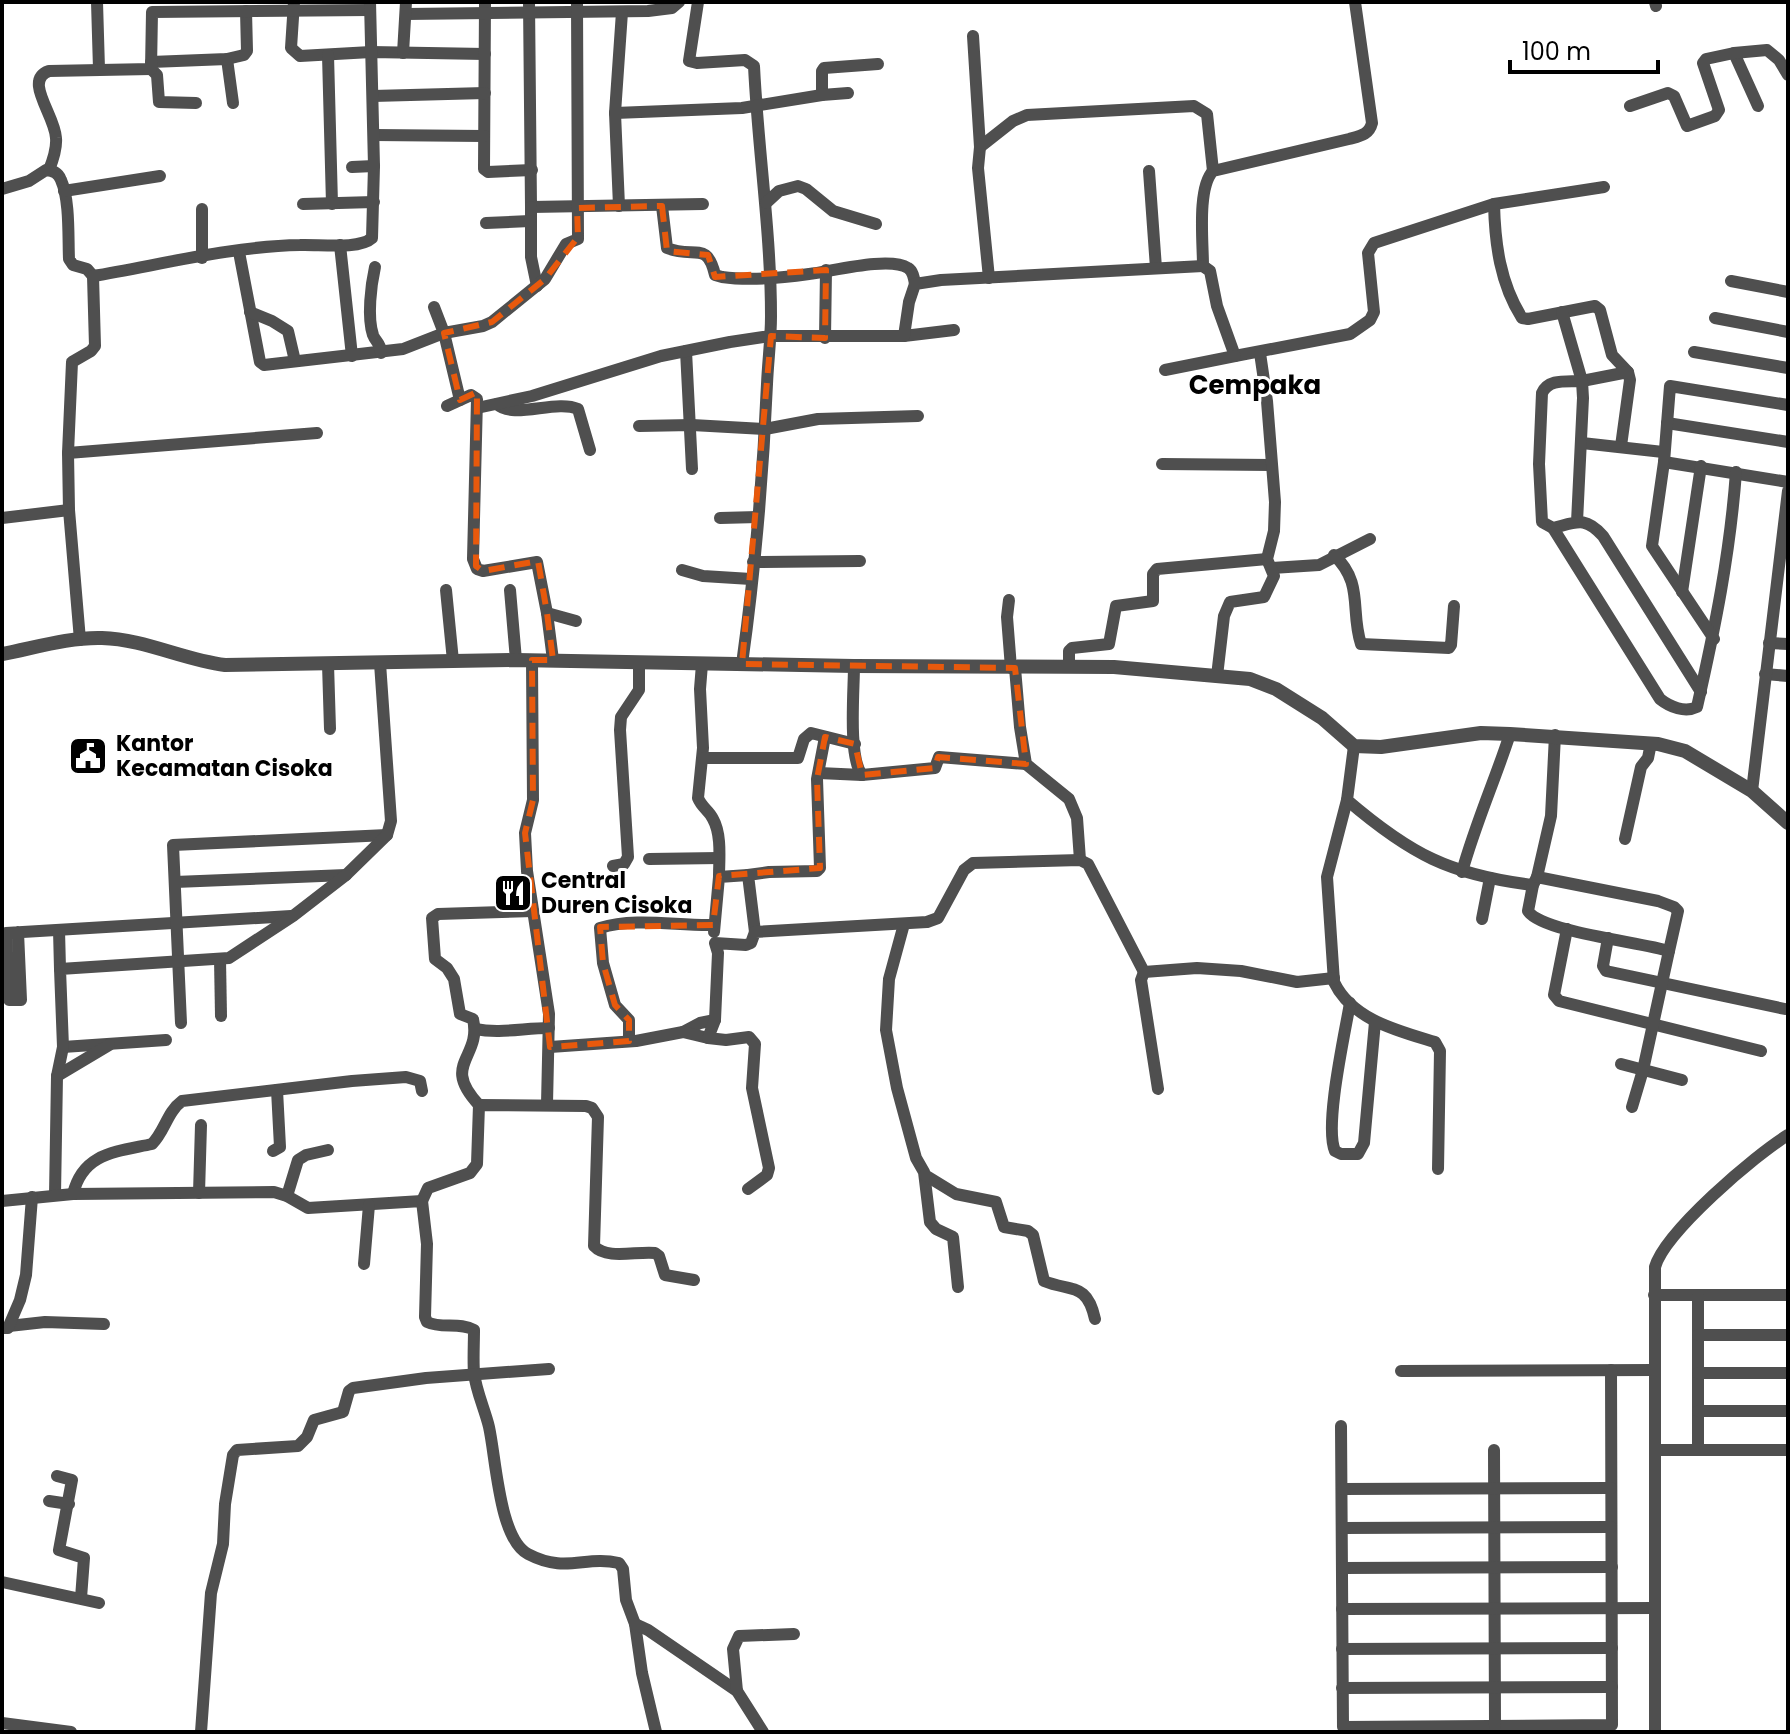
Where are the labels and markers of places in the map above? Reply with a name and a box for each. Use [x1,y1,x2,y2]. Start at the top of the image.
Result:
place label: Kantor Kecamatan Cisoka [116,728,333,784]
public building icon: Kantor Kecamatan Cisoka [67,735,109,777]
place label: Central Duren Cisoka [541,865,692,921]
restaurant icon: Central Duren Cisoka [492,872,534,914]

